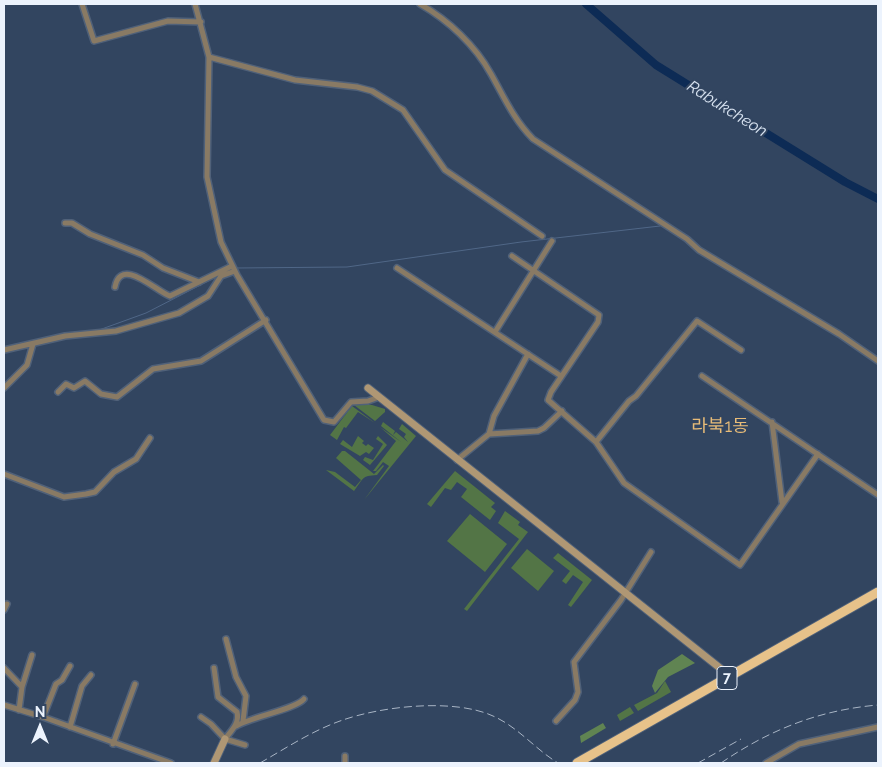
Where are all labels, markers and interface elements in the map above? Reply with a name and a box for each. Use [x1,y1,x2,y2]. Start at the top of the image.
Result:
water label: Rabukcheon [684,77,770,141]
district label: 라북1동 [691,416,749,438]
road number: 7 [717,666,737,690]
north arrow [15,702,65,752]
text: N [35,704,45,720]

